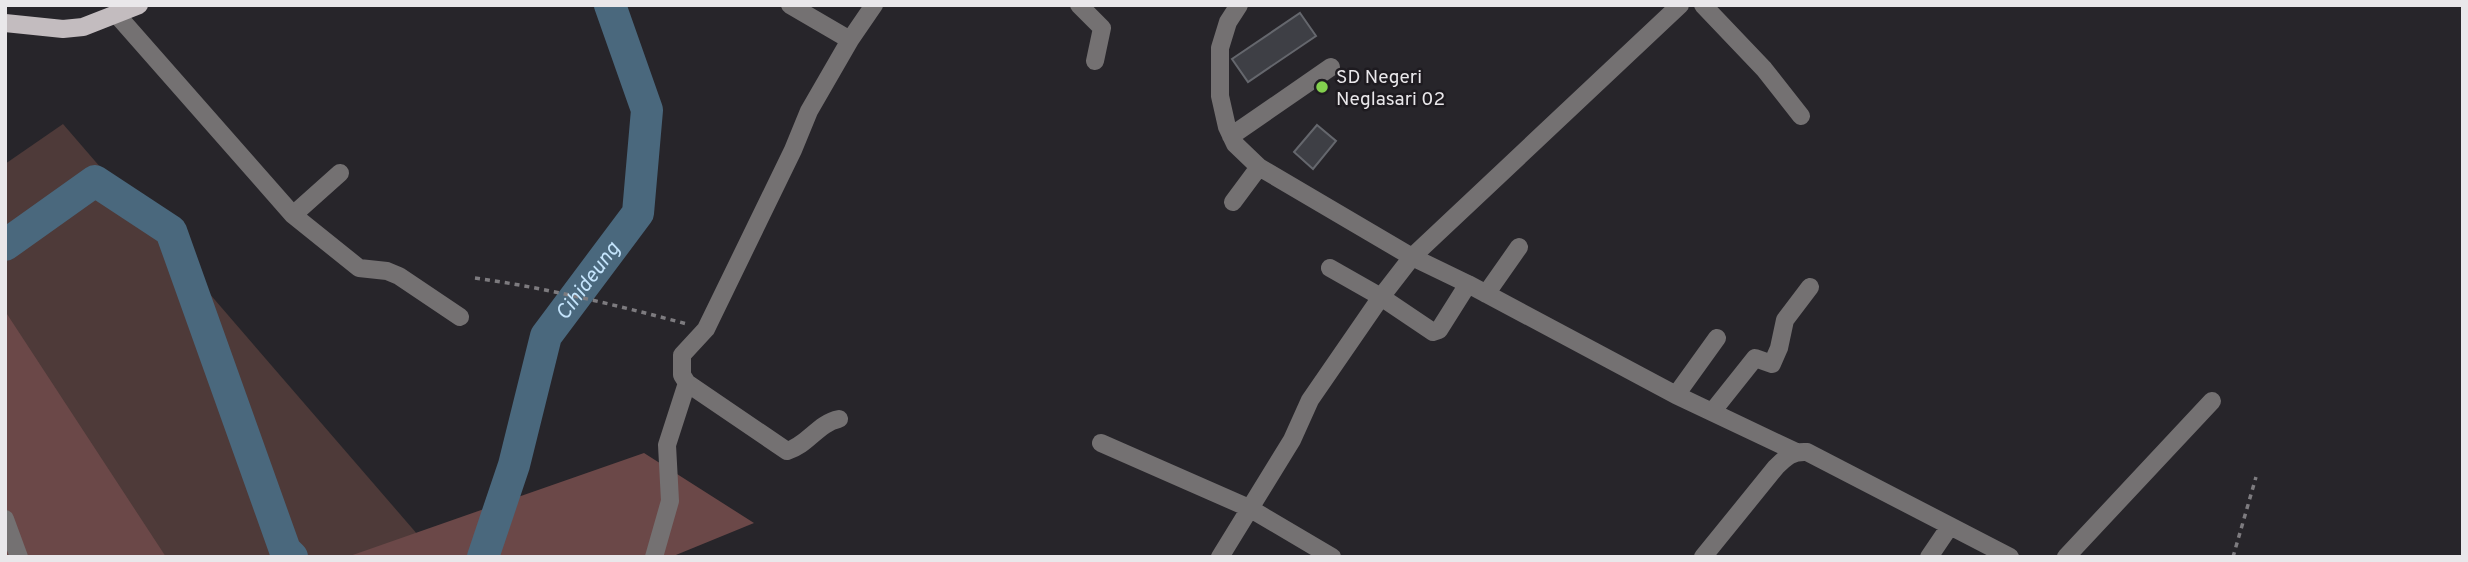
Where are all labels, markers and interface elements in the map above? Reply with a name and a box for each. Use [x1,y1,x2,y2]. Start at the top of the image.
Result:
place label: SD Negeri Neglasari 02 [1336,66,1445,112]
marker: SD Negeri Neglasari 02 [1314,79,1330,95]
water label: Cihideung [550,236,627,326]

